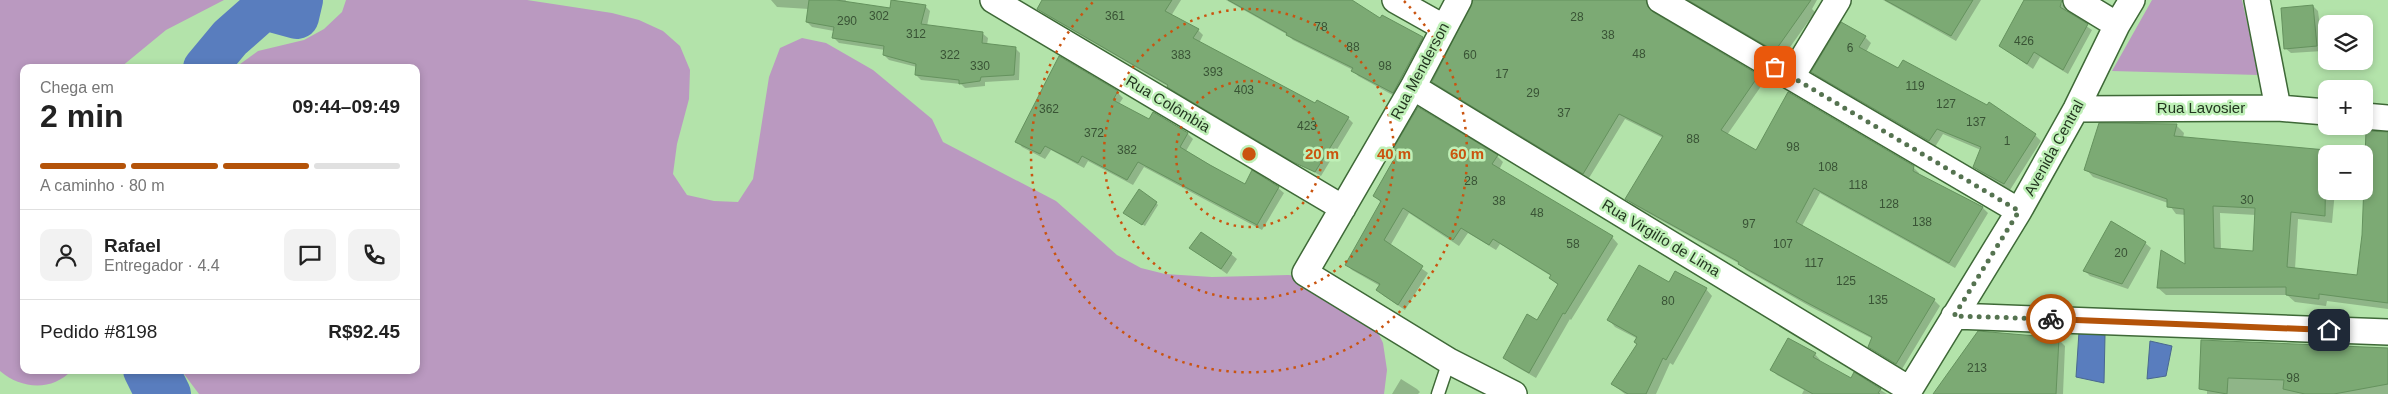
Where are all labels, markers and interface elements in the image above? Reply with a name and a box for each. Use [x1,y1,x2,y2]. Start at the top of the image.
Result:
house number: 302 [869,9,889,23]
house number: 361 [1105,9,1125,23]
house number: 28 [1570,10,1584,24]
house number: 290 [837,14,857,28]
map controls [2318,15,2373,200]
button: layers [2318,15,2373,70]
house number: 78 [1314,20,1328,34]
street label: Rua Menderson [1387,20,1452,122]
house number: 312 [906,27,926,41]
house number: 38 [1601,28,1615,42]
house number: 426 [2014,34,2034,48]
house number: 88 [1346,40,1360,54]
house number: 6 [1847,41,1854,55]
pin [1754,46,1796,88]
house number: 48 [1632,47,1646,61]
house number: 322 [940,48,960,62]
house number: 383 [1171,48,1191,62]
house number: 60 [1463,48,1477,62]
icon: bag [1761,53,1789,81]
house number: 330 [970,59,990,73]
house number: 98 [1378,59,1392,73]
house number: 393 [1203,65,1223,79]
house number: 17 [1495,67,1509,81]
street label: Rua Colômbia [1123,72,1214,136]
text: Chega em [40,79,114,96]
house number: 119 [1905,79,1925,93]
button: + [2318,80,2373,135]
house number: 403 [1234,83,1254,97]
house number: 29 [1526,86,1540,100]
text: 09:44–09:49 [292,96,400,117]
house number: 127 [1936,97,1956,111]
street label: Avenida Central [2020,97,2087,198]
text: 2 min [40,98,124,134]
street label: Rua Lavosier [2157,99,2245,116]
house number: 362 [1039,102,1059,116]
house number: 37 [1557,106,1571,120]
house number: 137 [1966,115,1986,129]
house number: 423 [1297,119,1317,133]
house number: 372 [1084,126,1104,140]
house number: 88 [1686,132,1700,146]
house number: 1 [2004,134,2011,148]
house number: 98 [1786,140,1800,154]
house number: 382 [1117,143,1137,157]
centre of rings [1240,145,1258,163]
text: 20 m [1305,145,1339,162]
text: 40 m [1377,145,1411,162]
text: 60 m [1450,145,1484,162]
button: − [2318,145,2373,200]
house number: 108 [1818,160,1838,174]
house number: 28 [1464,174,1478,188]
text: A caminho · 80 m [40,177,165,194]
house number: 118 [1848,178,1868,192]
house number: 30 [2240,193,2254,207]
house number: 38 [1492,194,1506,208]
street label: Rua Virgilío de Lima [1599,196,1724,280]
house number: 128 [1879,197,1899,211]
house number: 48 [1530,206,1544,220]
house number: 138 [1912,215,1932,229]
house number: 97 [1742,217,1756,231]
button: person [40,229,92,281]
button: chat [284,229,336,281]
button: phone [348,229,400,281]
text: Rafael [104,235,161,256]
house number: 58 [1566,237,1580,251]
house number: 107 [1773,237,1793,251]
house number: 20 [2114,246,2128,260]
house number: 117 [1804,256,1824,270]
text: Entregador · 4.4 [104,257,220,274]
house number: 125 [1836,274,1856,288]
house number: 135 [1868,293,1888,307]
house number: 80 [1661,294,1675,308]
courier [2026,294,2076,344]
icon: bike [2037,305,2065,333]
pin [2308,309,2350,351]
icon: home [2315,316,2343,344]
text: Pedido #8198 [40,321,157,342]
text: R$92.45 [328,321,400,342]
house number: 213 [1967,361,1987,375]
house number: 98 [2286,371,2300,385]

